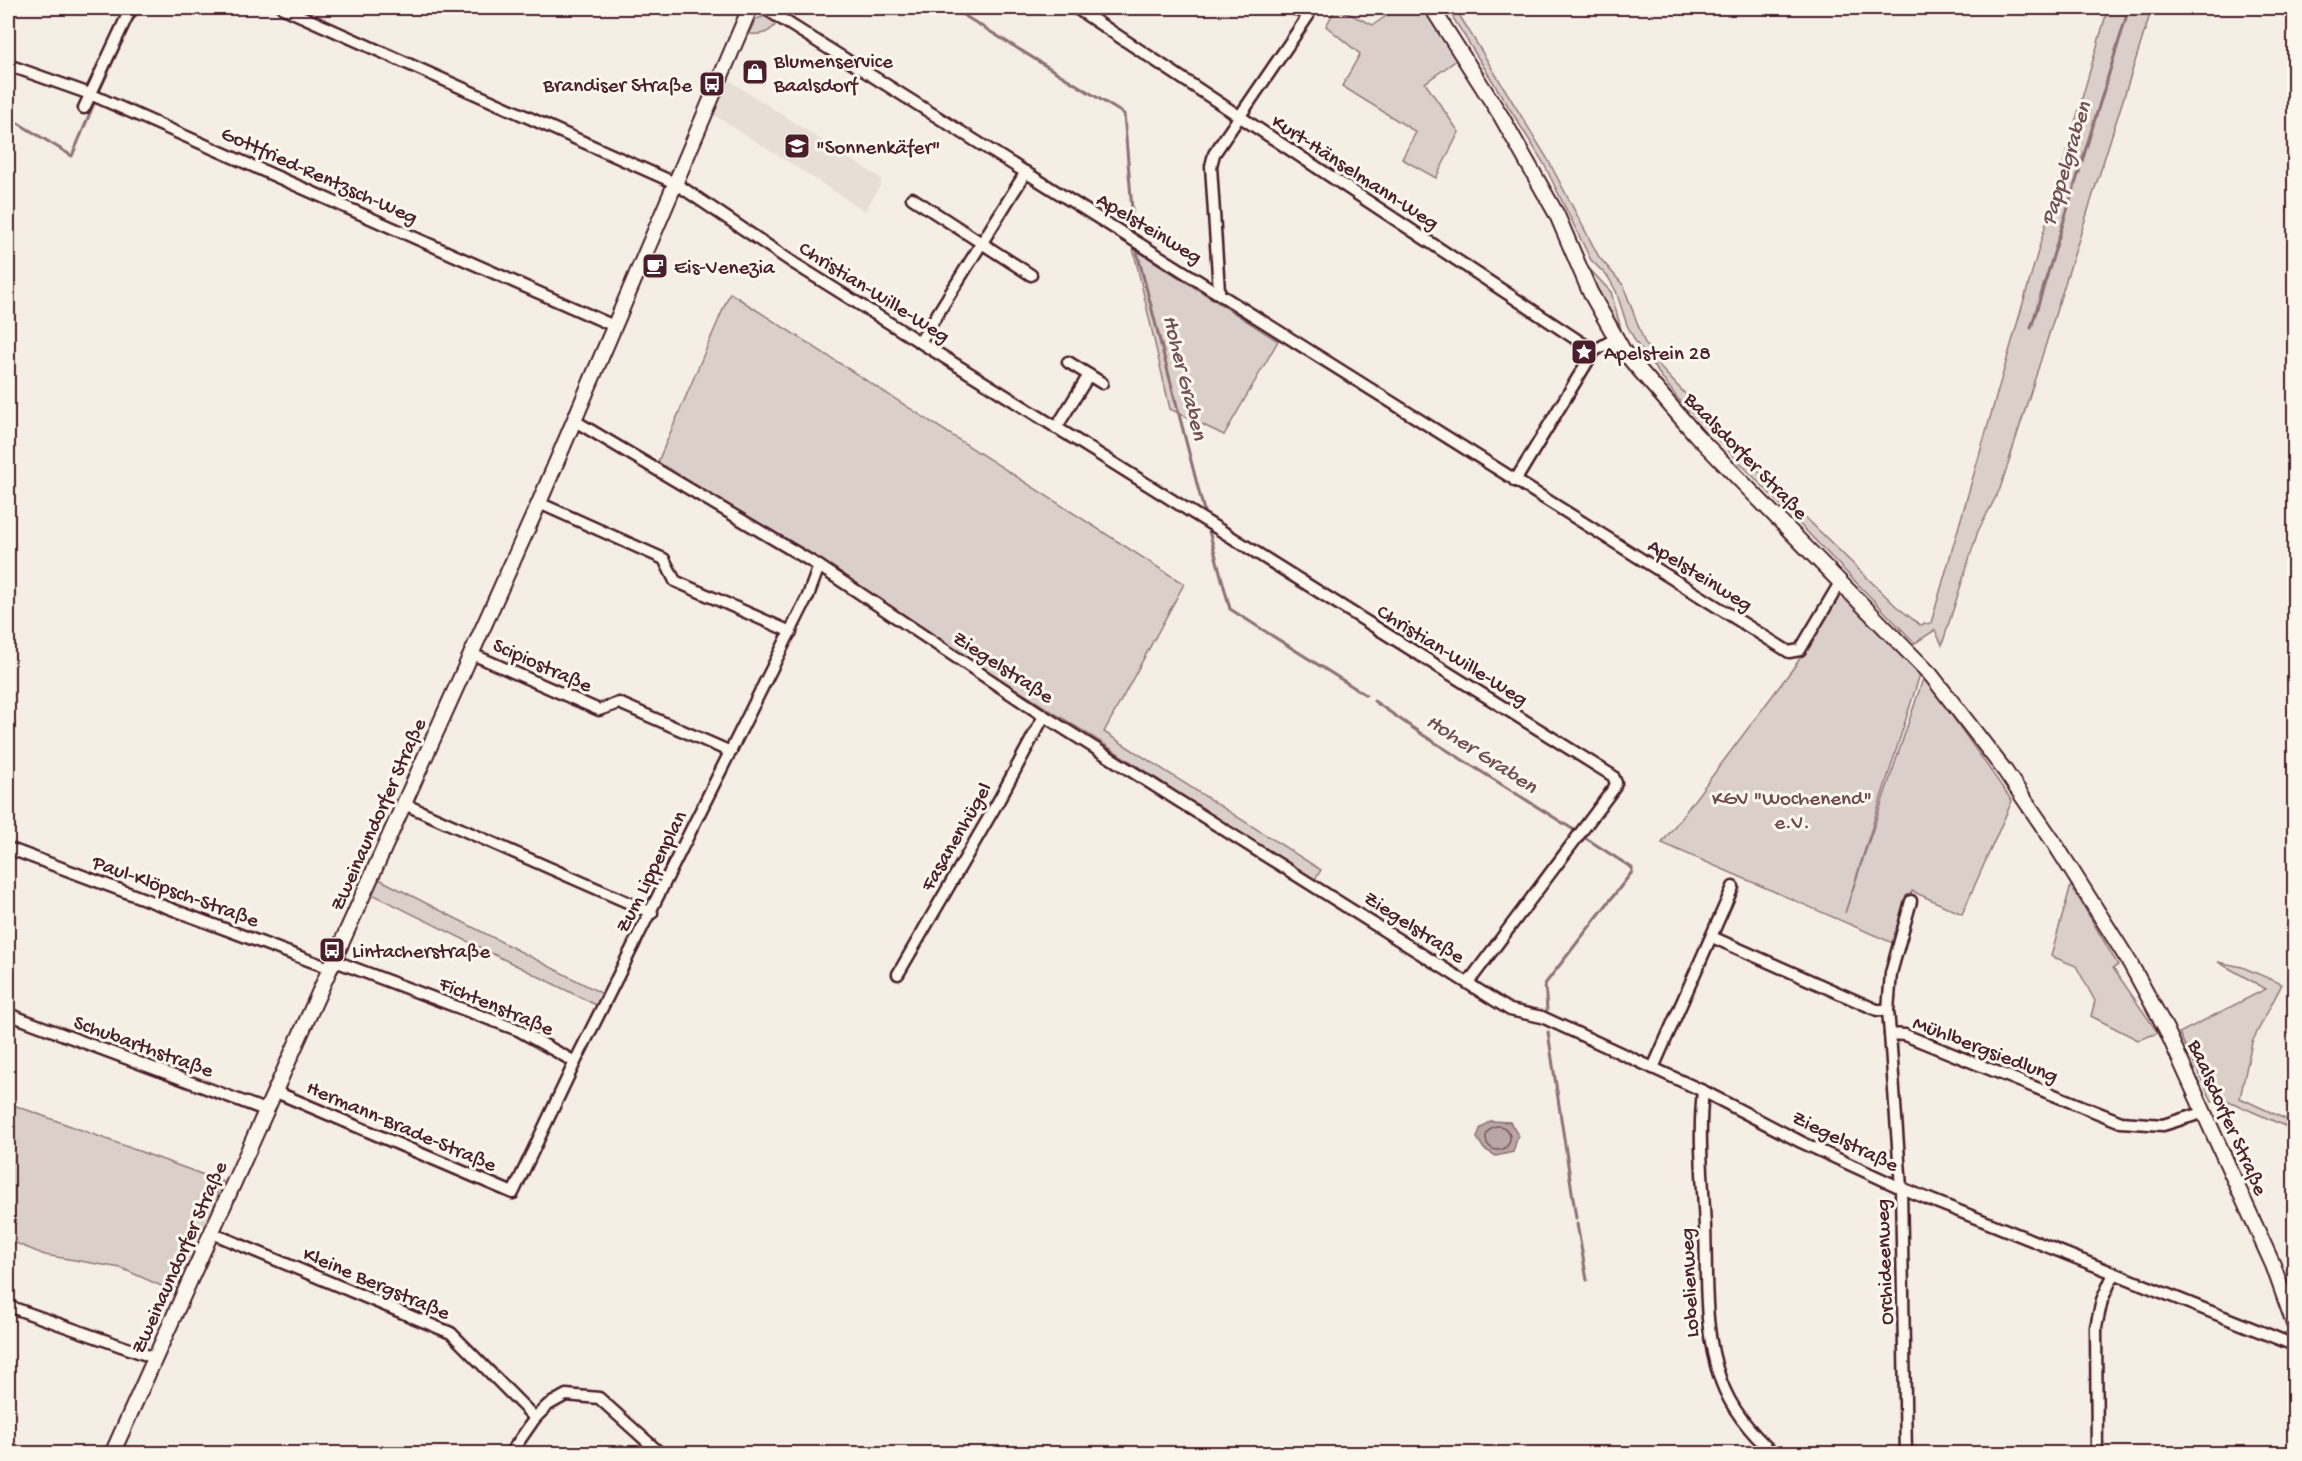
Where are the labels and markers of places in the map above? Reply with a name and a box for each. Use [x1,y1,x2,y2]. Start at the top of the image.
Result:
place label: Blumenservice Baalsdorf [773,51,894,100]
shop icon: Blumenservice Baalsdorf [740,57,770,87]
bus stop icon: Brandiser Straße [697,69,727,99]
place label: Brandiser Straße [542,75,693,100]
school or university icon: "Sonnenkäfer" [782,131,812,161]
place label: "Sonnenkäfer" [816,137,941,162]
cafe icon: Eis-Venezia [640,251,670,281]
place label: Eis-Venezia [674,257,776,282]
place icon: Apelstein 28 [1569,337,1599,367]
place label: Apelstein 28 [1604,343,1711,368]
bus stop icon: Lintacherstraße [317,935,347,965]
place label: Lintacherstraße [352,941,491,966]

